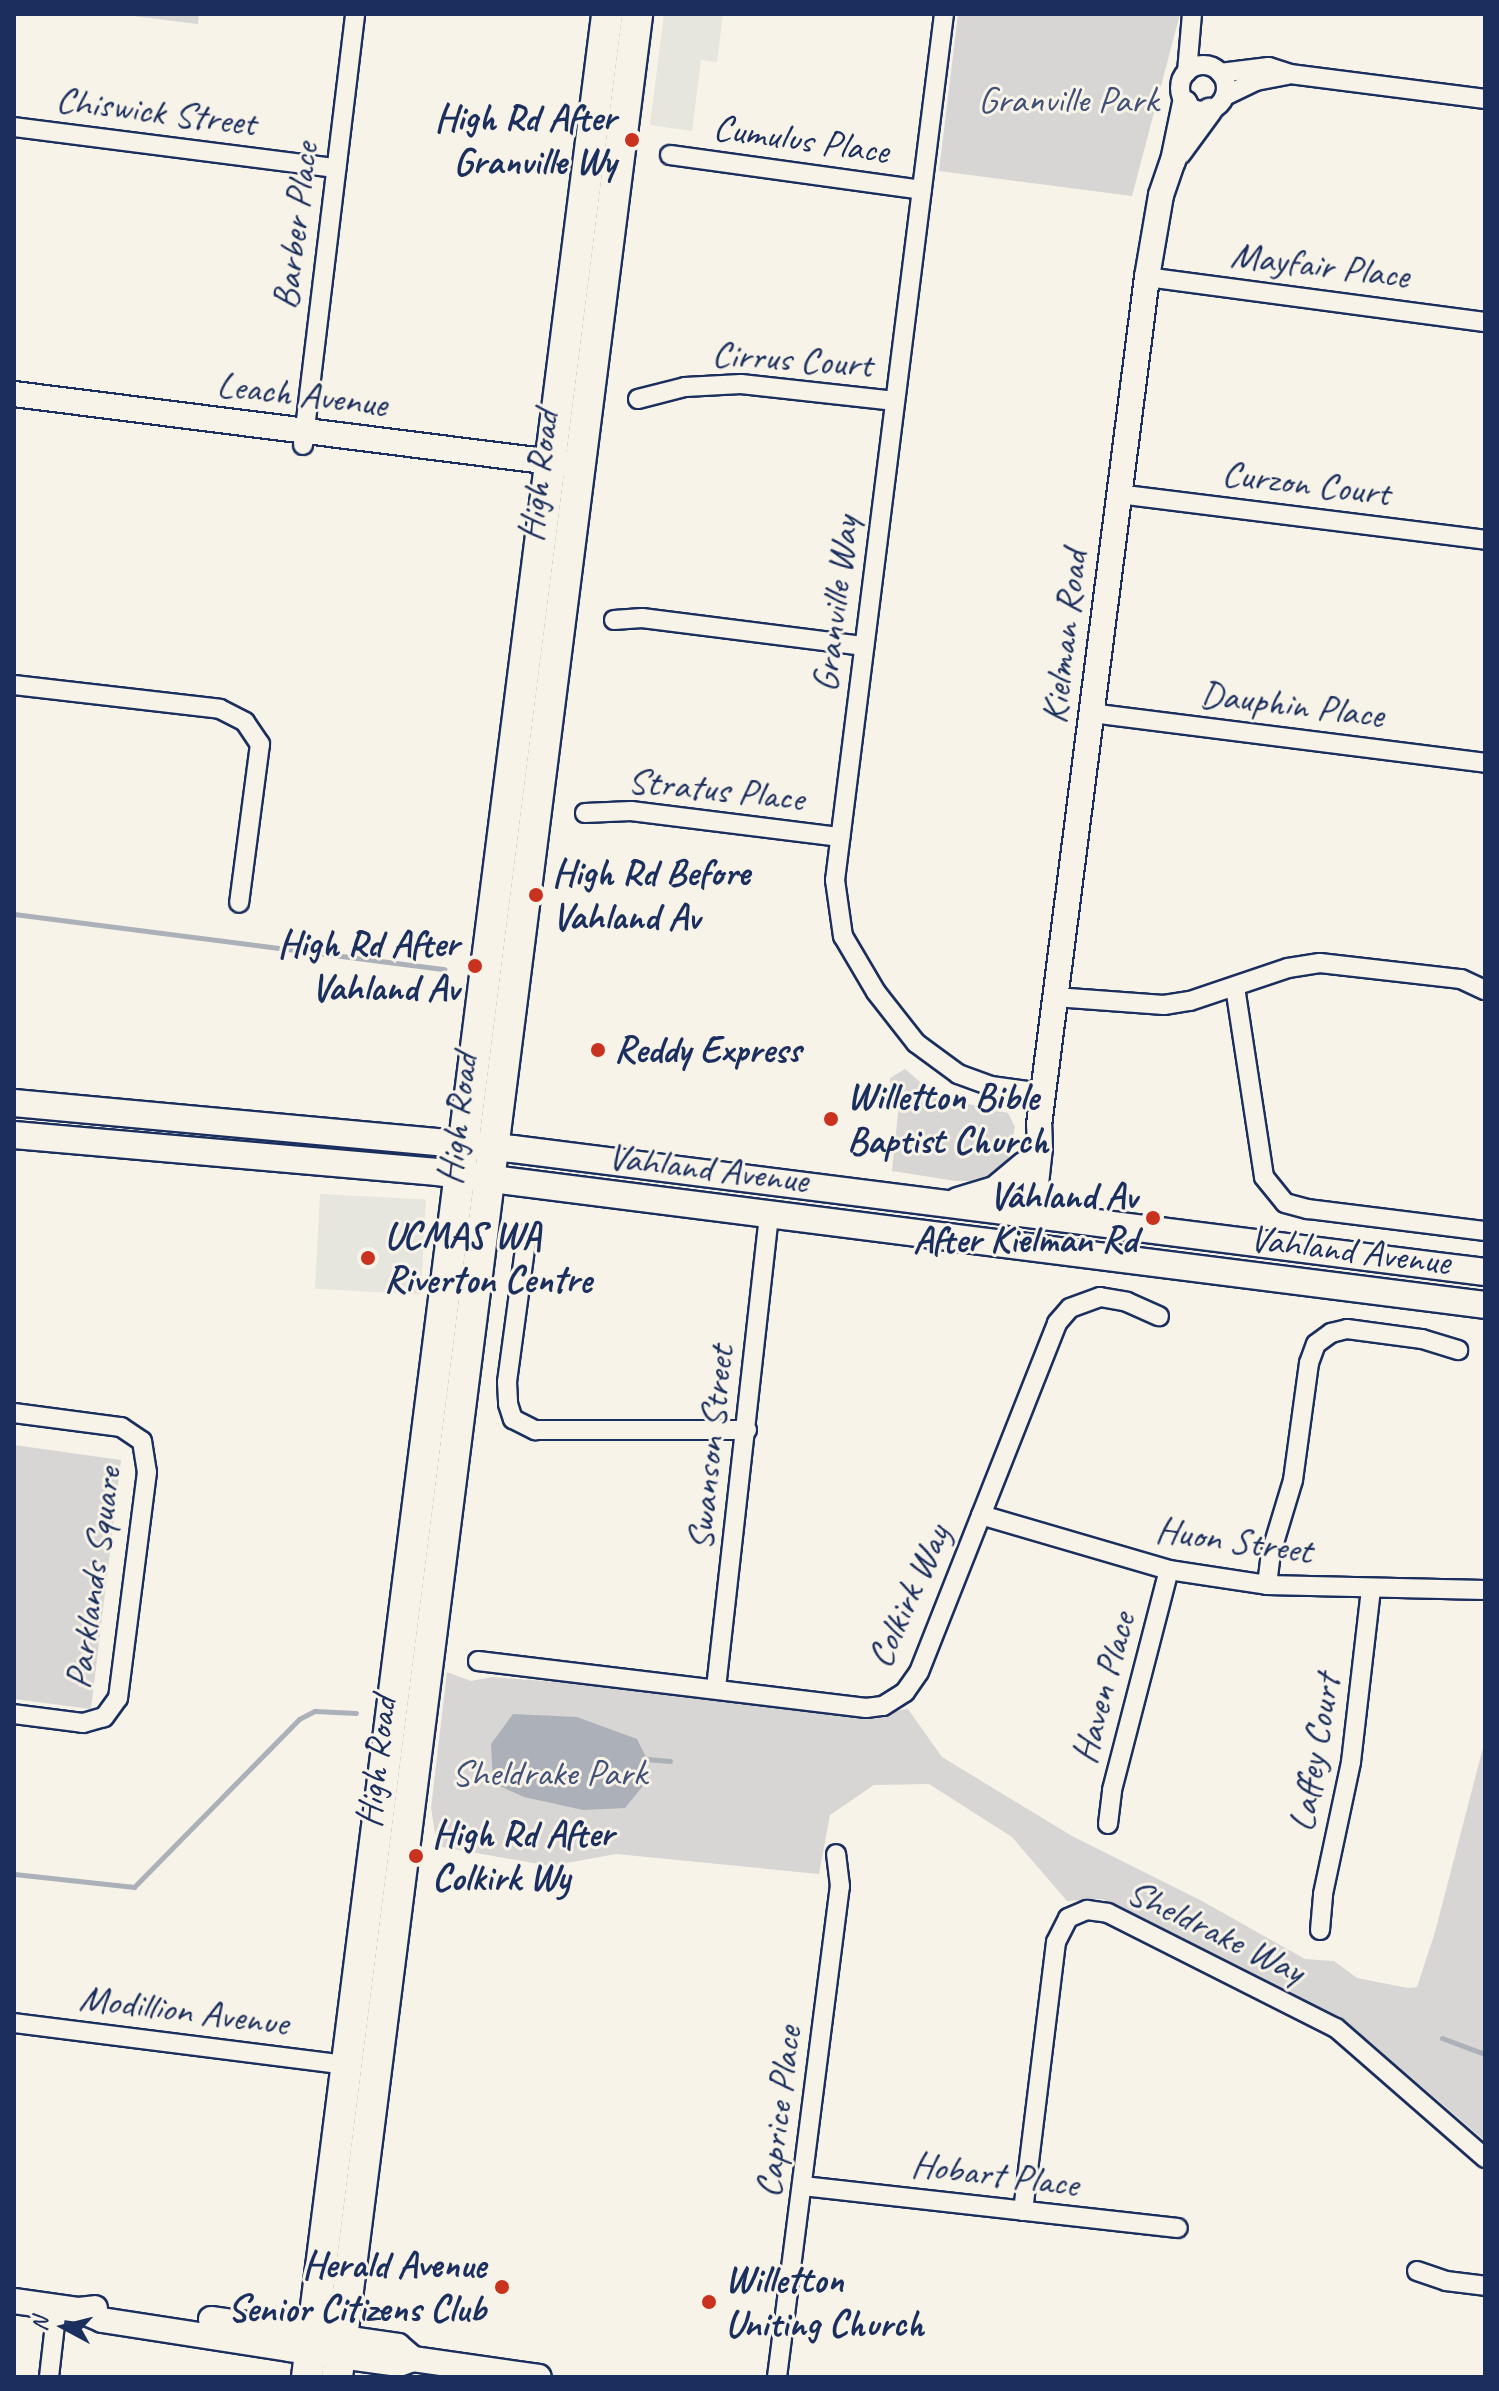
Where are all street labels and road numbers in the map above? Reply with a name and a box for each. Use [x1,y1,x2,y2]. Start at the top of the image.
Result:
street label: Chiswick Street [53,76,259,146]
street label: Cumulus Place [711,104,891,174]
street label: Barber Place [262,140,328,312]
street label: Mayfair Place [1228,231,1412,299]
street label: Cirrus Court [710,331,874,387]
street label: Leach Avenue [214,361,390,427]
street label: High Road [507,407,569,545]
street label: Curzon Court [1220,450,1392,516]
street label: Granville Way [802,514,868,694]
street label: Kielman Road [1031,548,1097,726]
street label: Dauphin Place [1198,670,1386,738]
street label: Stratus Place [625,757,807,821]
street label: High Road [426,1050,488,1188]
street label: Vahland Avenue [605,1133,811,1203]
street label: Vahland Avenue [1247,1215,1453,1285]
street label: Swanson Street [677,1343,743,1553]
street label: Parklands Square [55,1464,131,1692]
street label: Huon Street [1153,1506,1315,1574]
street label: Colkirk Way [856,1517,960,1675]
street label: Haven Place [1061,1607,1145,1769]
street label: Laffey Court [1278,1671,1350,1835]
street label: High Road [345,1693,407,1831]
street label: Sheldrake Way [1120,1869,1312,1993]
street label: Modillion Avenue [77,1975,291,2045]
street label: Caprice Place [745,2024,811,2200]
street label: Hobart Place [908,2141,1082,2207]

